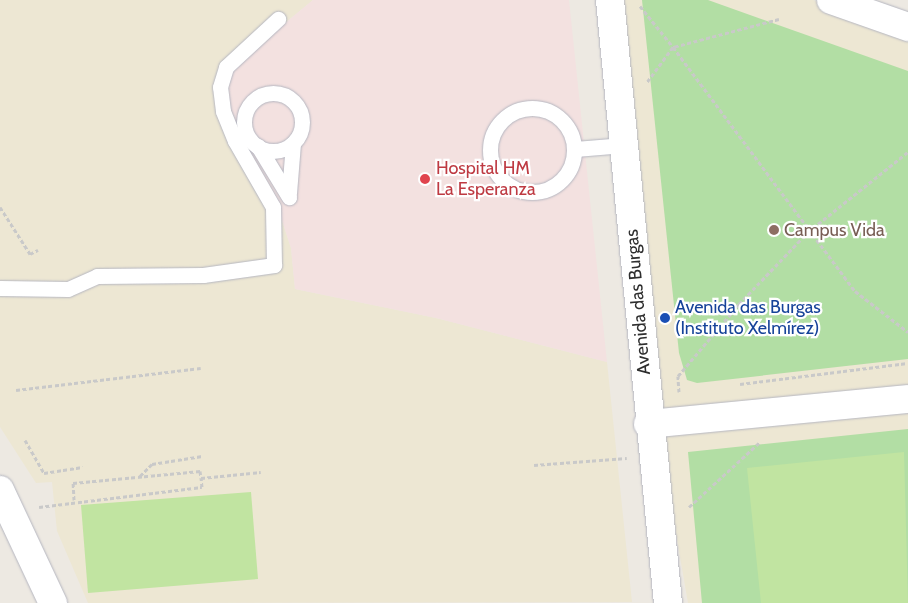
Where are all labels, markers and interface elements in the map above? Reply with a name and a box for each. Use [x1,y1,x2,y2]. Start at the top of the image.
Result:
place label: Hospital HM La Esperanza [436,158,536,200]
marker: Hospital HM La Esperanza [418,172,432,186]
place label: Campus Vida [784,219,885,241]
marker: Campus Vida [768,224,780,236]
street label: Avenida das Burgas [621,228,655,376]
place label: Avenida das Burgas (Instituto Xelmírez) [675,297,821,340]
marker: Avenida das Burgas (Instituto Xelmírez) [659,312,671,324]

